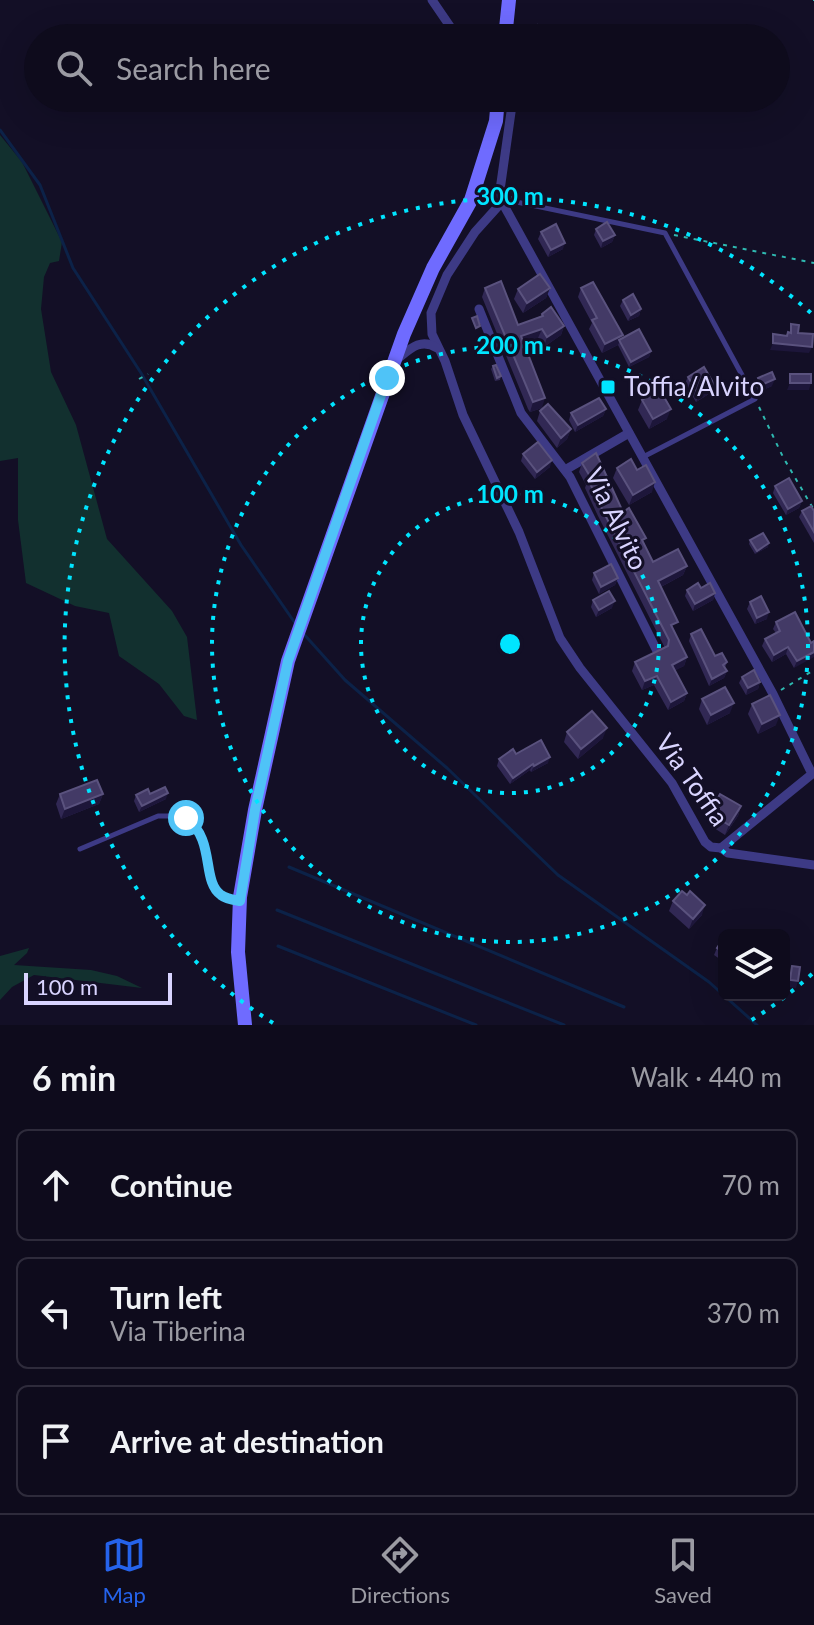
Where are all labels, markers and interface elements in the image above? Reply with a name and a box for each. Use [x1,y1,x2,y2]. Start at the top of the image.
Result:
search box [24,24,790,112]
icon: search [52,46,96,90]
text: Search here [116,50,271,86]
text: 300 m [476,181,544,210]
text: 200 m [476,330,544,359]
route end [369,360,405,396]
place label: Toffia/Alvito [624,370,764,402]
marker: Toffia/Alvito [599,378,617,396]
street label: Via Alvito [578,462,655,575]
text: 100 m [476,479,544,508]
centre of rings [496,630,524,658]
street label: Via Toffia [650,727,736,832]
route start [168,800,204,836]
map controls [718,929,790,1001]
button: layers [718,929,790,1001]
scale bar [24,969,172,1005]
text: 100 m [36,973,98,1000]
text: 6 min [32,1057,116,1098]
text: Walk · 440 m [631,1061,782,1093]
icon: ahead [34,1163,78,1207]
text: Continue [110,1167,233,1203]
text: 70 m [722,1169,780,1201]
text: Turn left [110,1279,222,1315]
icon: left [34,1291,78,1335]
text: 370 m [707,1297,780,1329]
text: Via Tiberina [110,1315,246,1347]
icon: arrive [34,1419,78,1463]
text: Arrive at destination [110,1423,384,1459]
tab: Map [102,1533,146,1608]
tab: Directions [351,1533,450,1608]
tab: Saved [654,1533,712,1608]

